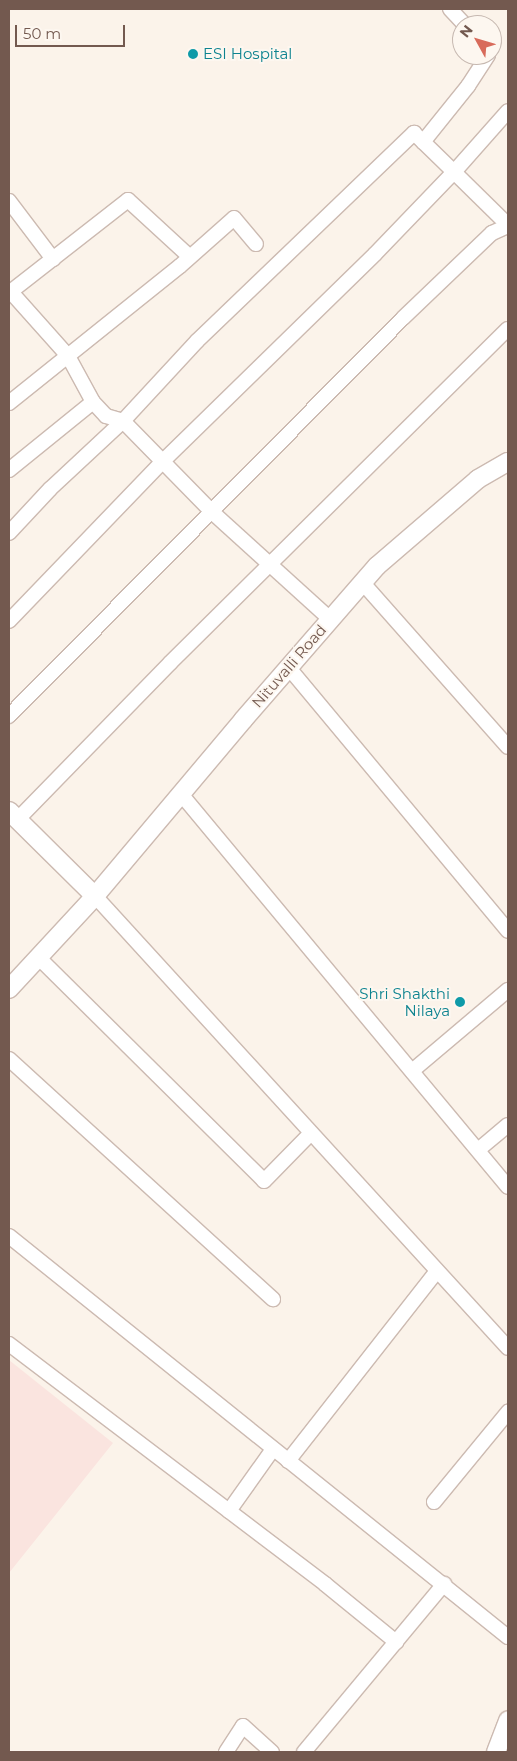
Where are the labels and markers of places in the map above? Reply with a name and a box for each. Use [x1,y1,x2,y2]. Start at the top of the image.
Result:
place label: ESI Hospital [203,45,292,63]
marker: ESI Hospital [187,48,199,60]
place label: Shri Shakthi Nilaya [359,984,450,1019]
marker: Shri Shakthi Nilaya [454,996,466,1008]

